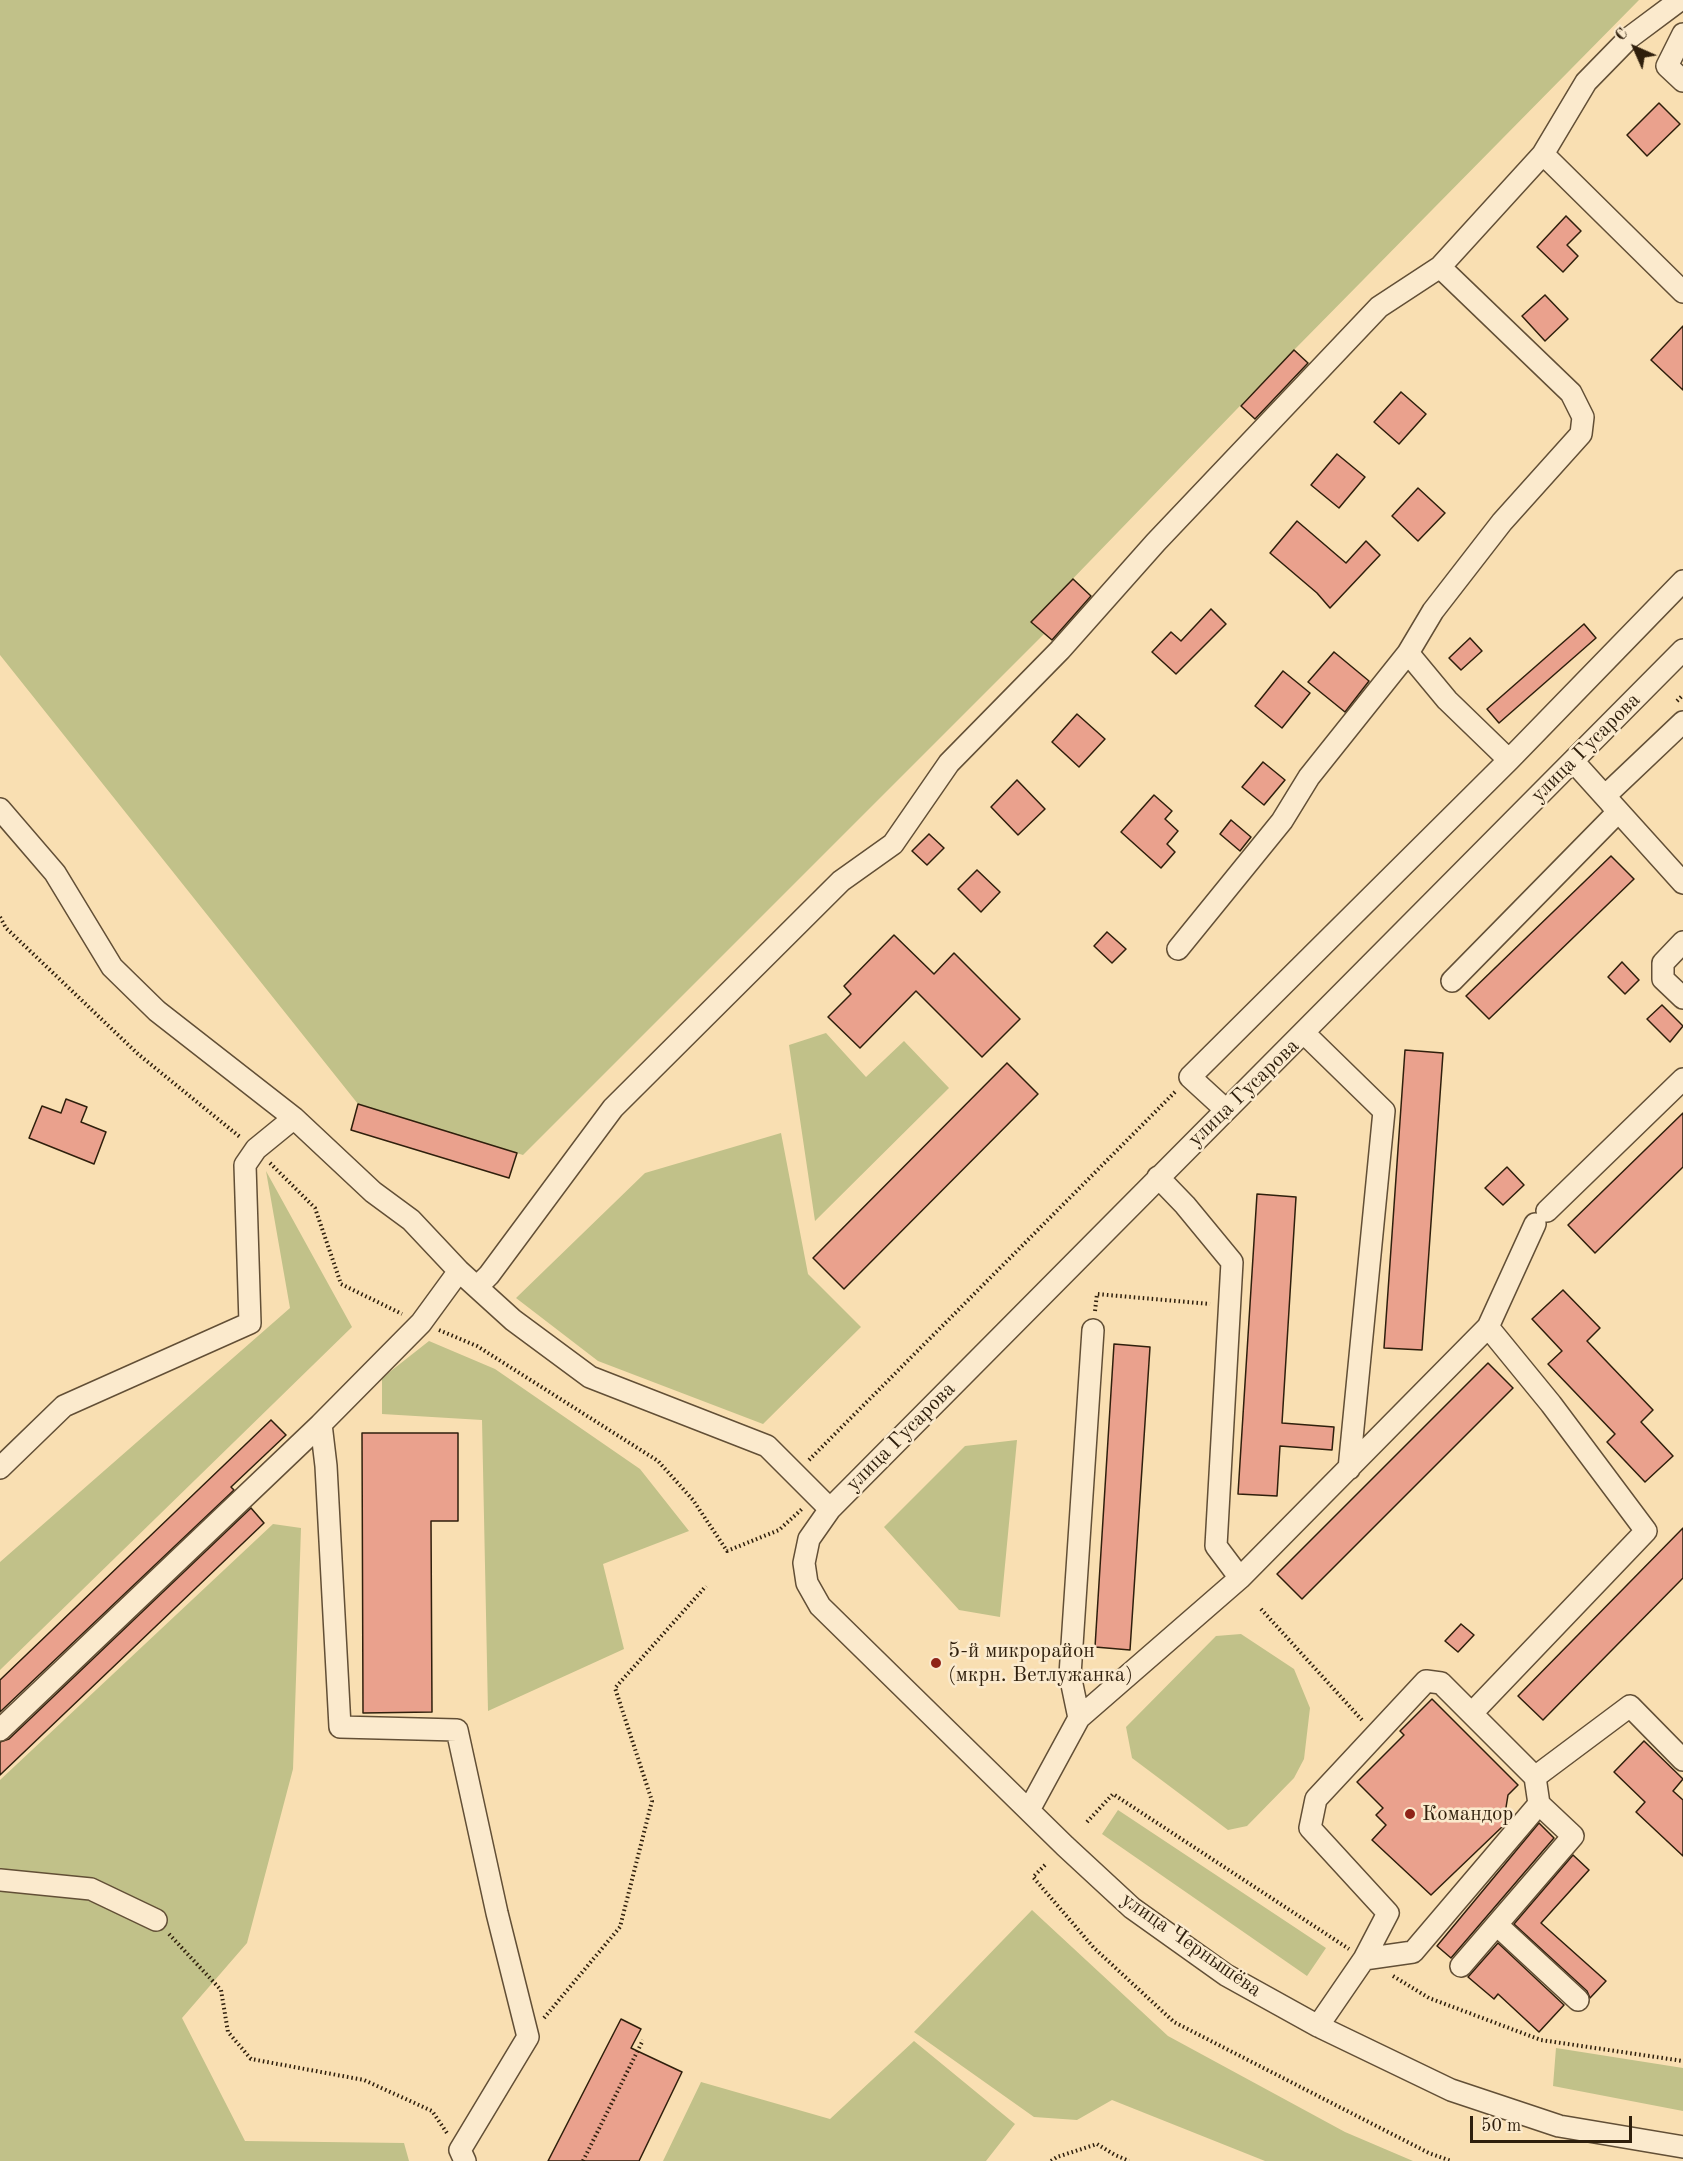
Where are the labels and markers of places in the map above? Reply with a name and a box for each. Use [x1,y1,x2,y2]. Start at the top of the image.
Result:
place label: 5-й микрорайон (мкрн. Ветлужанка) [948,1638,1133,1688]
marker: 5-й микрорайон (мкрн. Ветлужанка) [929,1656,943,1670]
place label: Командор [1422,1801,1513,1827]
marker: Командор [1403,1807,1417,1821]

